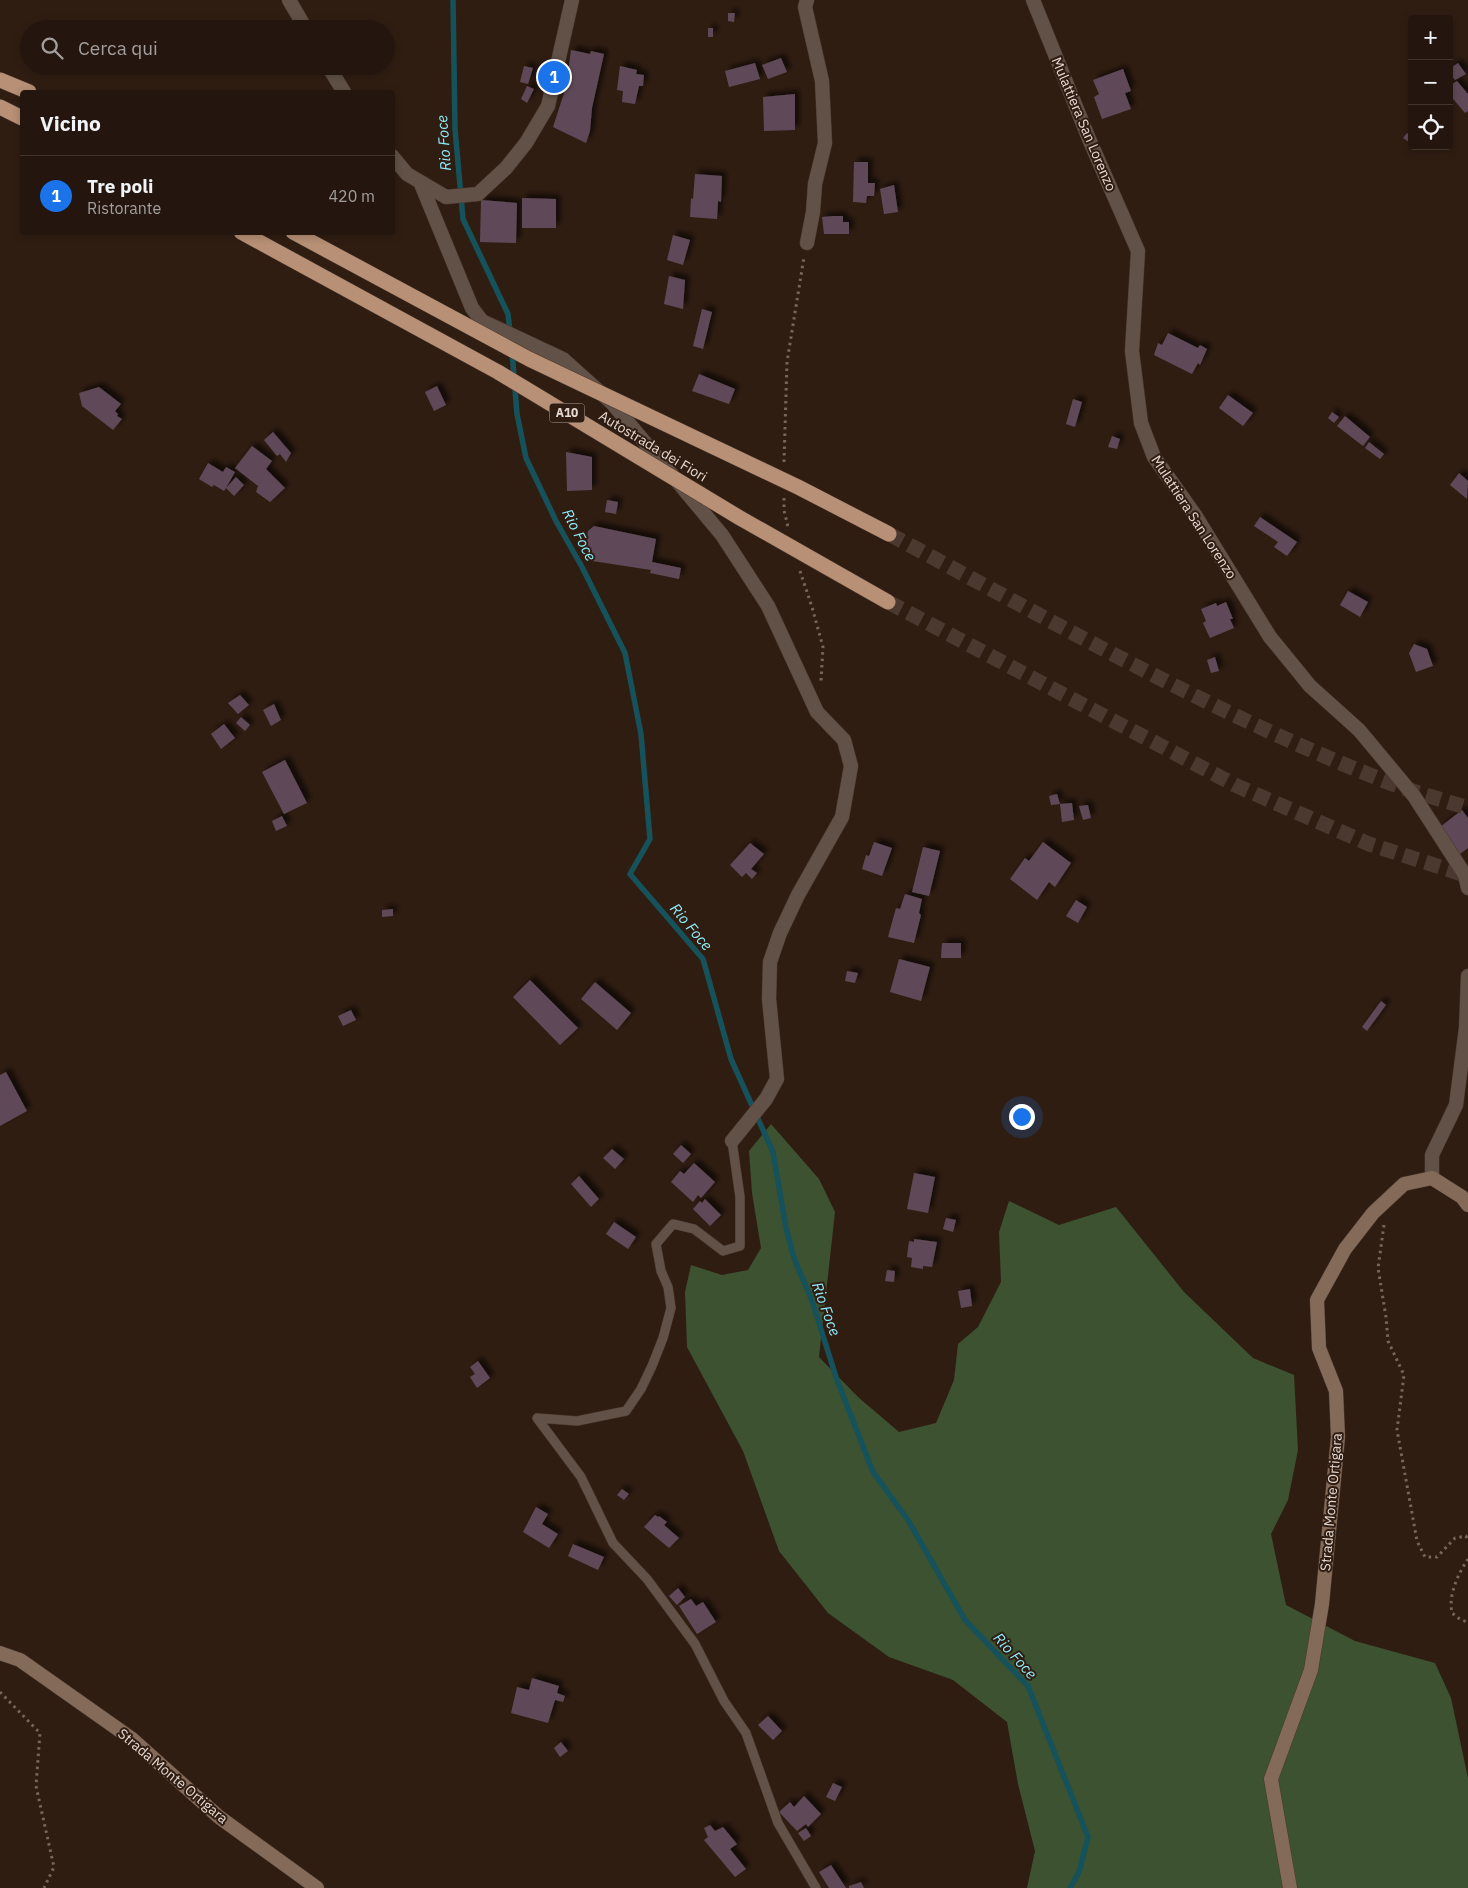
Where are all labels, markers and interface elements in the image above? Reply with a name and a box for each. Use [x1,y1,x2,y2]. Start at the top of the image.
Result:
map controls [1408,15,1453,150]
button: + [1408,15,1453,60]
search box [20,20,395,75]
icon: search [38,34,66,62]
text: Cerca qui [78,36,158,60]
street label: Mulattiera San Lorenzo [1048,54,1120,194]
pin: 1 [538,58,570,96]
button: − [1408,60,1453,105]
button: locate [1408,105,1453,150]
text: Vicino [40,109,101,137]
water label: Rio Foce [432,114,455,172]
text: Tre poli [87,174,153,198]
text: 1 [51,186,61,206]
text: 420 m [328,186,375,206]
text: Ristorante [87,198,161,218]
road number: A10 [550,403,584,422]
street label: Autostrada dei Fiori [596,407,710,485]
street label: Mulattiera San Lorenzo [1147,452,1241,582]
water label: Rio Foce [558,506,601,564]
water label: Rio Foce [666,899,717,954]
your location [1009,1104,1035,1130]
water label: Rio Foce [808,1279,845,1339]
street label: Strada Monte Ortigara [1316,1432,1346,1572]
water label: Rio Foce [990,1629,1041,1683]
street label: Strada Monte Ortigara [114,1725,232,1828]

